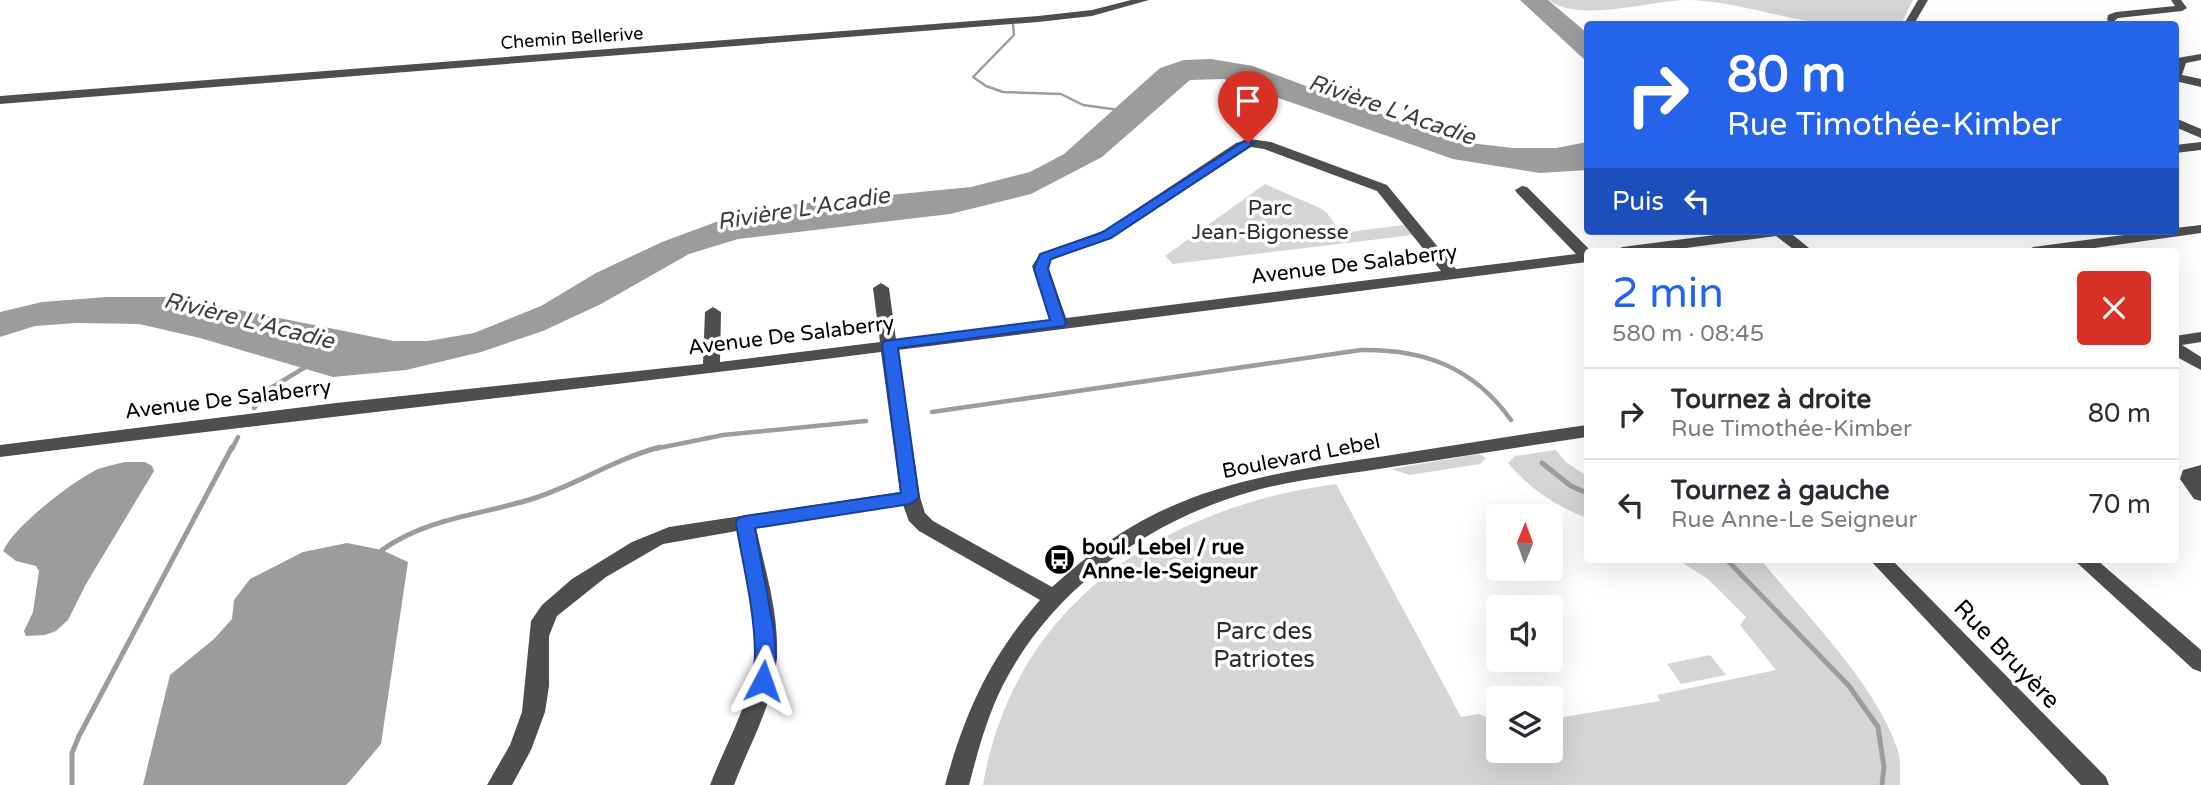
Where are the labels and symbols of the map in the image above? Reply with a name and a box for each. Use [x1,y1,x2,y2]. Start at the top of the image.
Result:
street label: Chemin Bellerive [500,22,644,54]
water label: Rivière L'Acadie [1305,68,1480,152]
pin [1218,71,1278,143]
water label: Rivière L'Acadie [715,181,893,236]
park label: Parc Jean-Bigonesse [1191,196,1349,245]
street label: Avenue De Salaberry [1250,239,1459,290]
water label: Rivière L'Acadie [161,286,339,356]
street label: Avenue De Salaberry [687,310,896,361]
street label: Avenue De Salaberry [124,374,333,425]
street label: Boulevard Lebel [1220,429,1382,484]
north arrow [1486,504,1563,581]
place label: boul. Lebel / rue Anne-le-Seigneur [1082,535,1259,584]
bus stop icon: boul. Lebel / rue Anne-le-Seigneur [1042,542,1076,576]
street label: Rue Bruyère [1947,594,2066,715]
park label: Parc des Patriotes [1213,617,1315,674]
position arrow [726,644,800,718]

